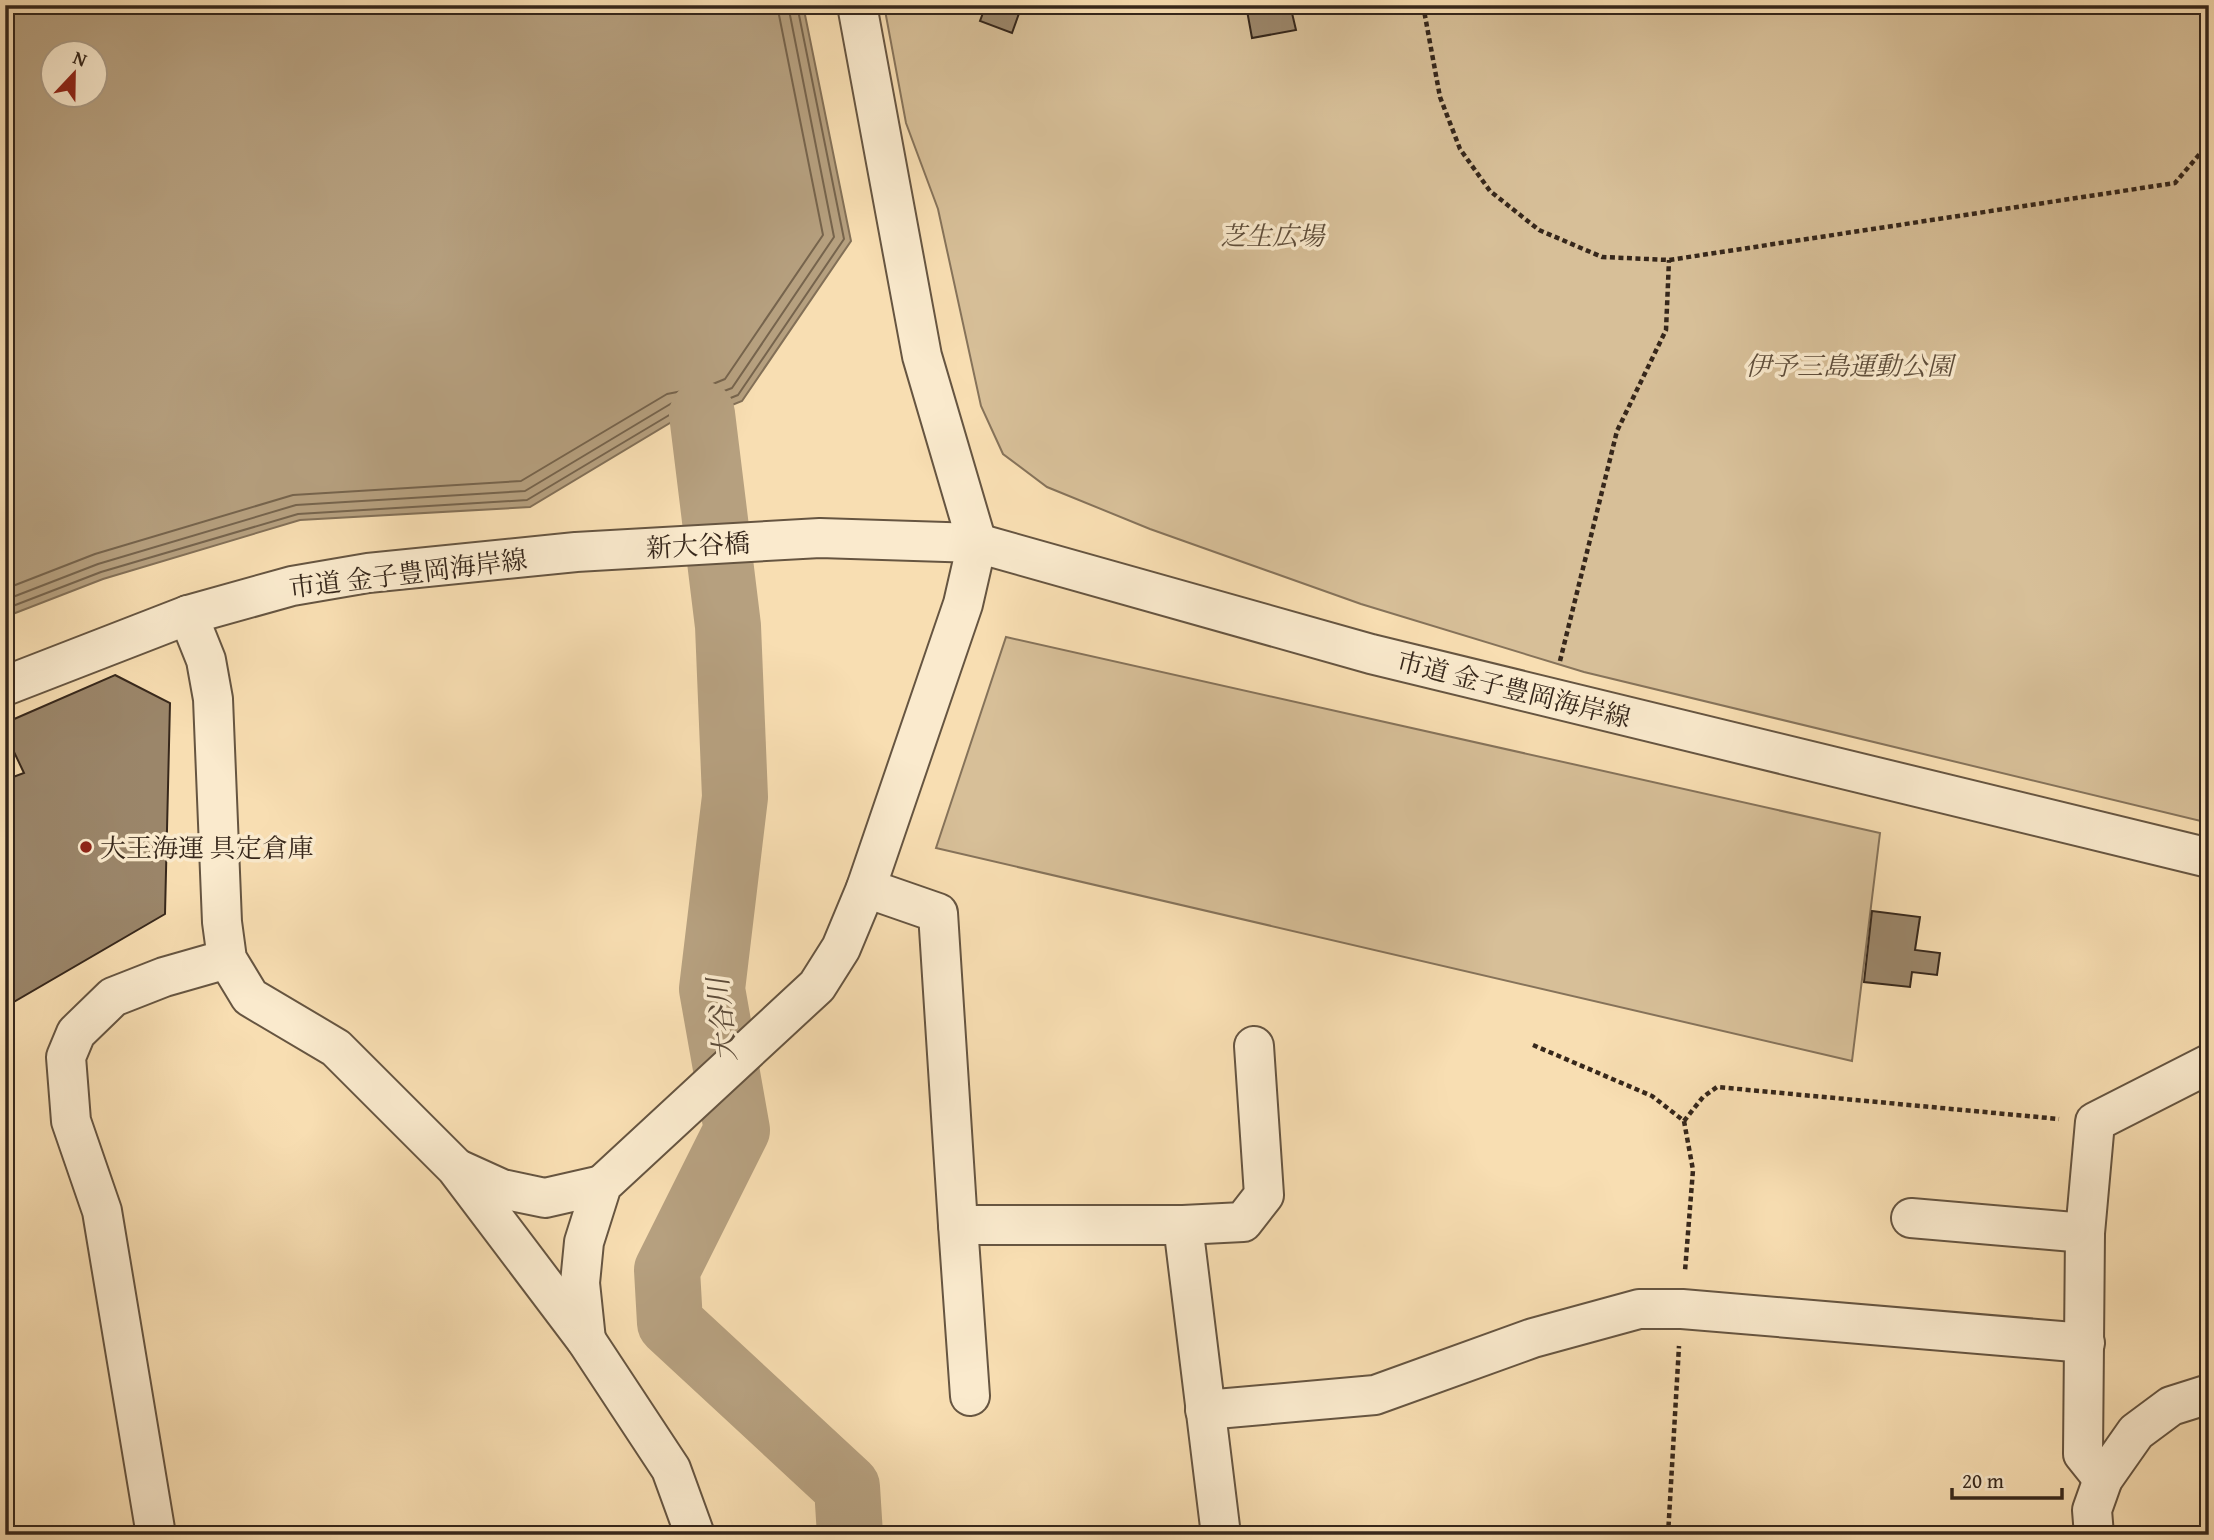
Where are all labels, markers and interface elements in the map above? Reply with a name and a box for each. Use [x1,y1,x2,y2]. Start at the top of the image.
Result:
north arrow [38,38,108,108]
text: N [69,43,92,74]
park label: 芝生広場 [1220,216,1326,255]
park label: 伊予三島運動公園 [1745,346,1957,385]
street label: 新大谷橋 [645,523,751,567]
street label: 市道 金子豊岡海岸線 [287,539,529,607]
street label: 市道 金子豊岡海岸線 [1393,641,1635,737]
place label: 大王海運 具定倉庫 [100,828,314,867]
marker: 大王海運 具定倉庫 [78,839,94,855]
water label: 大谷川 [696,973,746,1064]
scale bar [1952,1456,2062,1500]
text: 20 m [1962,1465,2004,1496]

